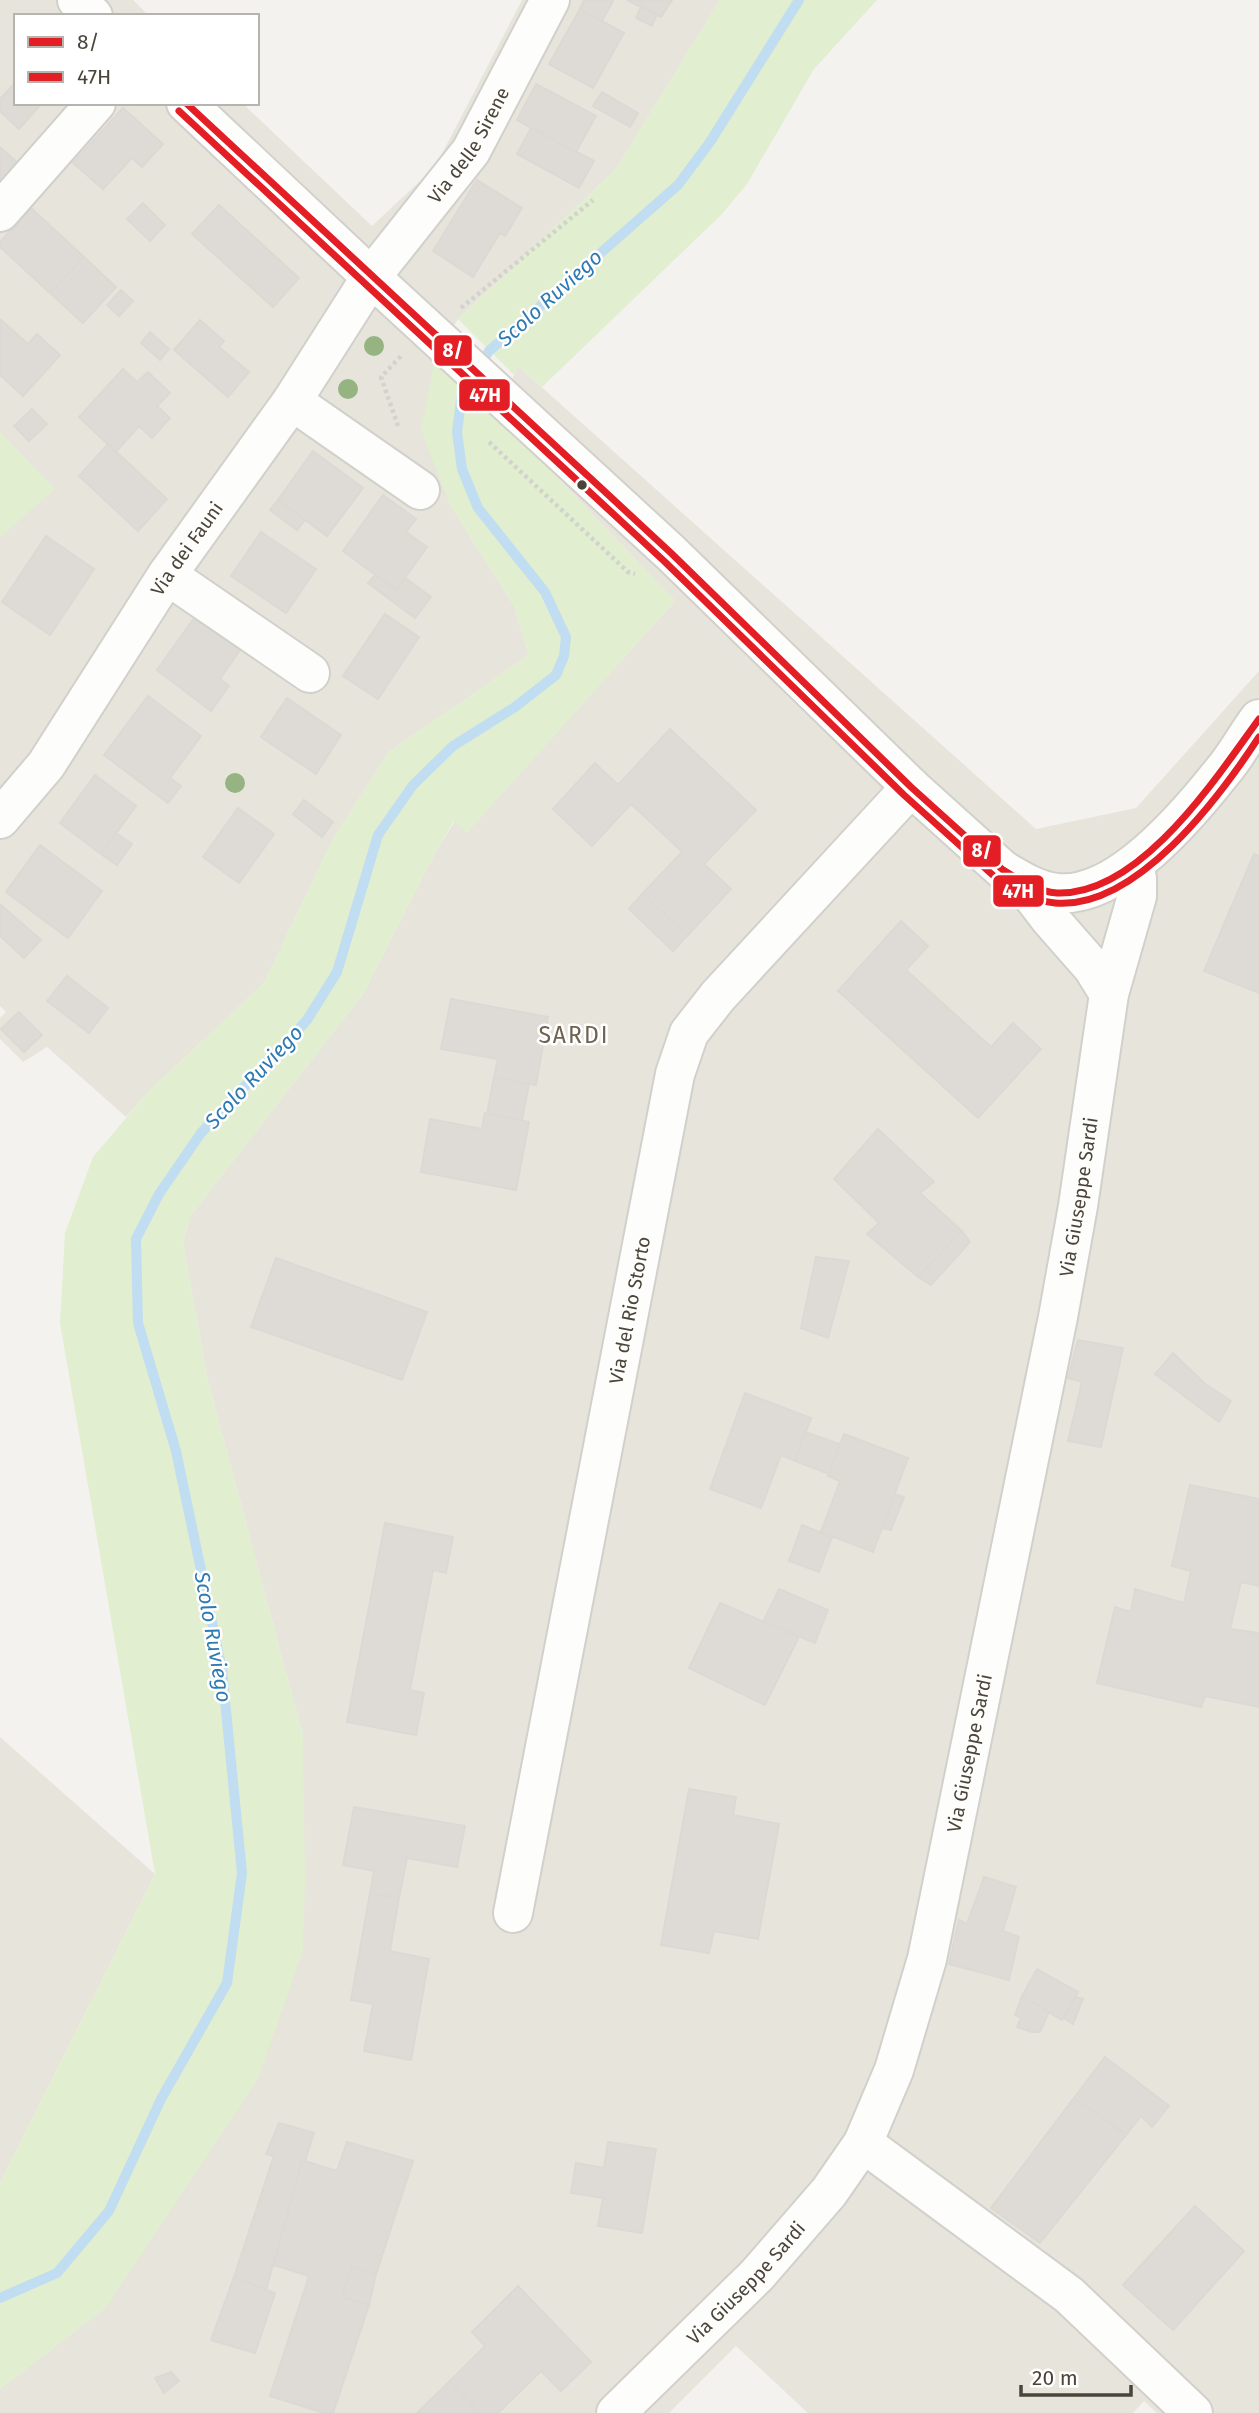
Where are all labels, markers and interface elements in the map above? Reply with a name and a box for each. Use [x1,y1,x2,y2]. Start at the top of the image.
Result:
legend [14,14,259,105]
text: 8/ [77,29,100,55]
text: 47H [77,64,111,90]
street label: Via delle Sirene [423,83,514,208]
water label: Scolo Ruviego [491,244,608,353]
line badge: 8/ [433,334,473,367]
text: 8/ [443,339,463,362]
line badge: 47H [458,378,511,412]
text: 47H [469,384,501,407]
unlabelled marker [575,478,589,492]
street label: Via dei Fauni [146,497,228,600]
line badge: 8/ [962,834,1002,868]
text: 8/ [972,839,992,862]
line badge: 47H [992,874,1045,908]
text: 47H [1002,880,1034,903]
water label: Scolo Ruviego [199,1020,309,1135]
district label: SARDI [538,1021,610,1049]
street label: Via Giuseppe Sardi [1054,1116,1103,1279]
street label: Via del Rio Storto [604,1235,655,1386]
water label: Scolo Ruviego [189,1569,237,1704]
street label: Via Giuseppe Sardi [942,1672,997,1835]
street label: Via Giuseppe Sardi [682,2217,810,2349]
scale bar [1021,2354,1131,2398]
text: 20 m [1032,2365,1078,2391]

